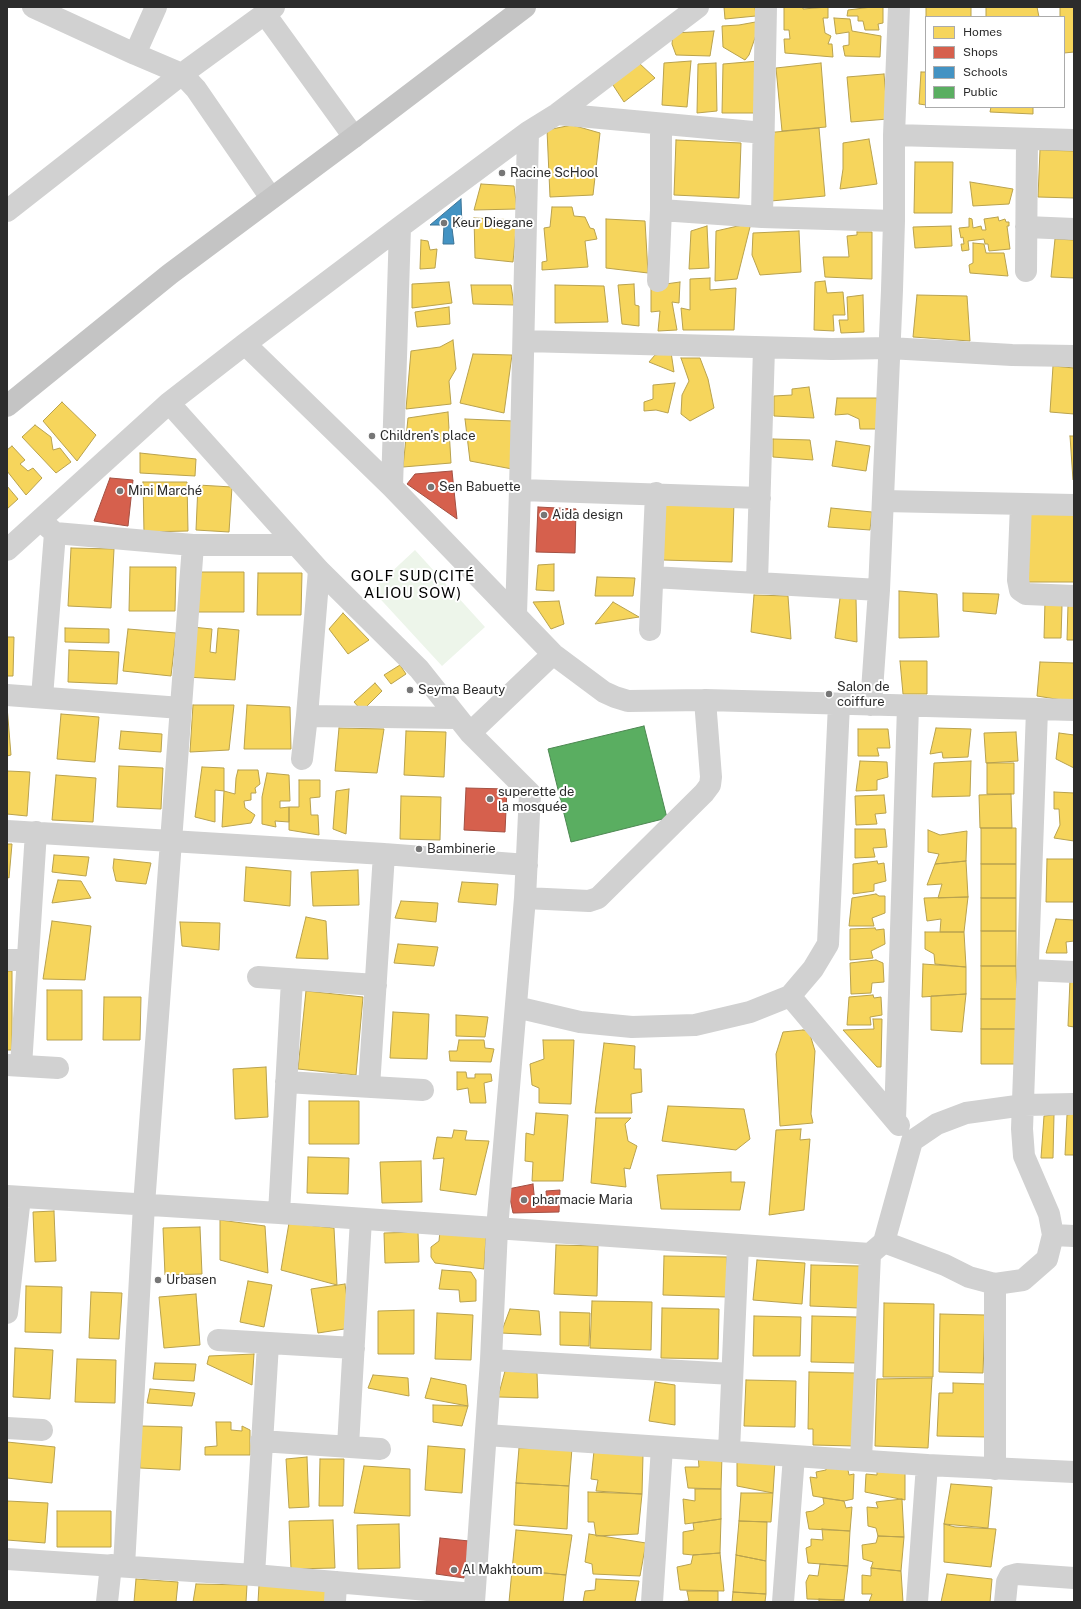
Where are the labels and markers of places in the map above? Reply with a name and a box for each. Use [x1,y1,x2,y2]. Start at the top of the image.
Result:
place label: Racine ScHool [510,165,598,181]
marker: Racine ScHool [497,168,507,178]
place label: Keur Diegane [452,215,533,231]
marker: Keur Diegane [439,218,449,228]
place label: Children's place [380,428,476,444]
marker: Children's place [367,431,377,441]
place label: Sen Babuette [439,479,521,495]
marker: Sen Babuette [426,482,436,492]
place label: Mini Marché [128,483,202,499]
marker: Mini Marché [115,486,125,496]
place label: Aida design [552,507,623,523]
marker: Aida design [539,510,549,520]
place label: Salon de coiffure [837,679,890,710]
place label: Seyma Beauty [418,682,505,698]
marker: Seyma Beauty [405,685,415,695]
marker: Salon de coiffure [824,689,834,699]
place label: superette de la mosquée [498,784,574,815]
marker: superette de la mosquée [485,794,495,804]
place label: Bambinerie [427,841,496,857]
marker: Bambinerie [414,844,424,854]
place label: pharmacie Maria [532,1192,633,1208]
marker: pharmacie Maria [519,1195,529,1205]
place label: Urbasen [166,1272,216,1288]
marker: Urbasen [153,1275,163,1285]
place label: Al Makhtoum [462,1562,543,1578]
marker: Al Makhtoum [449,1565,459,1575]

